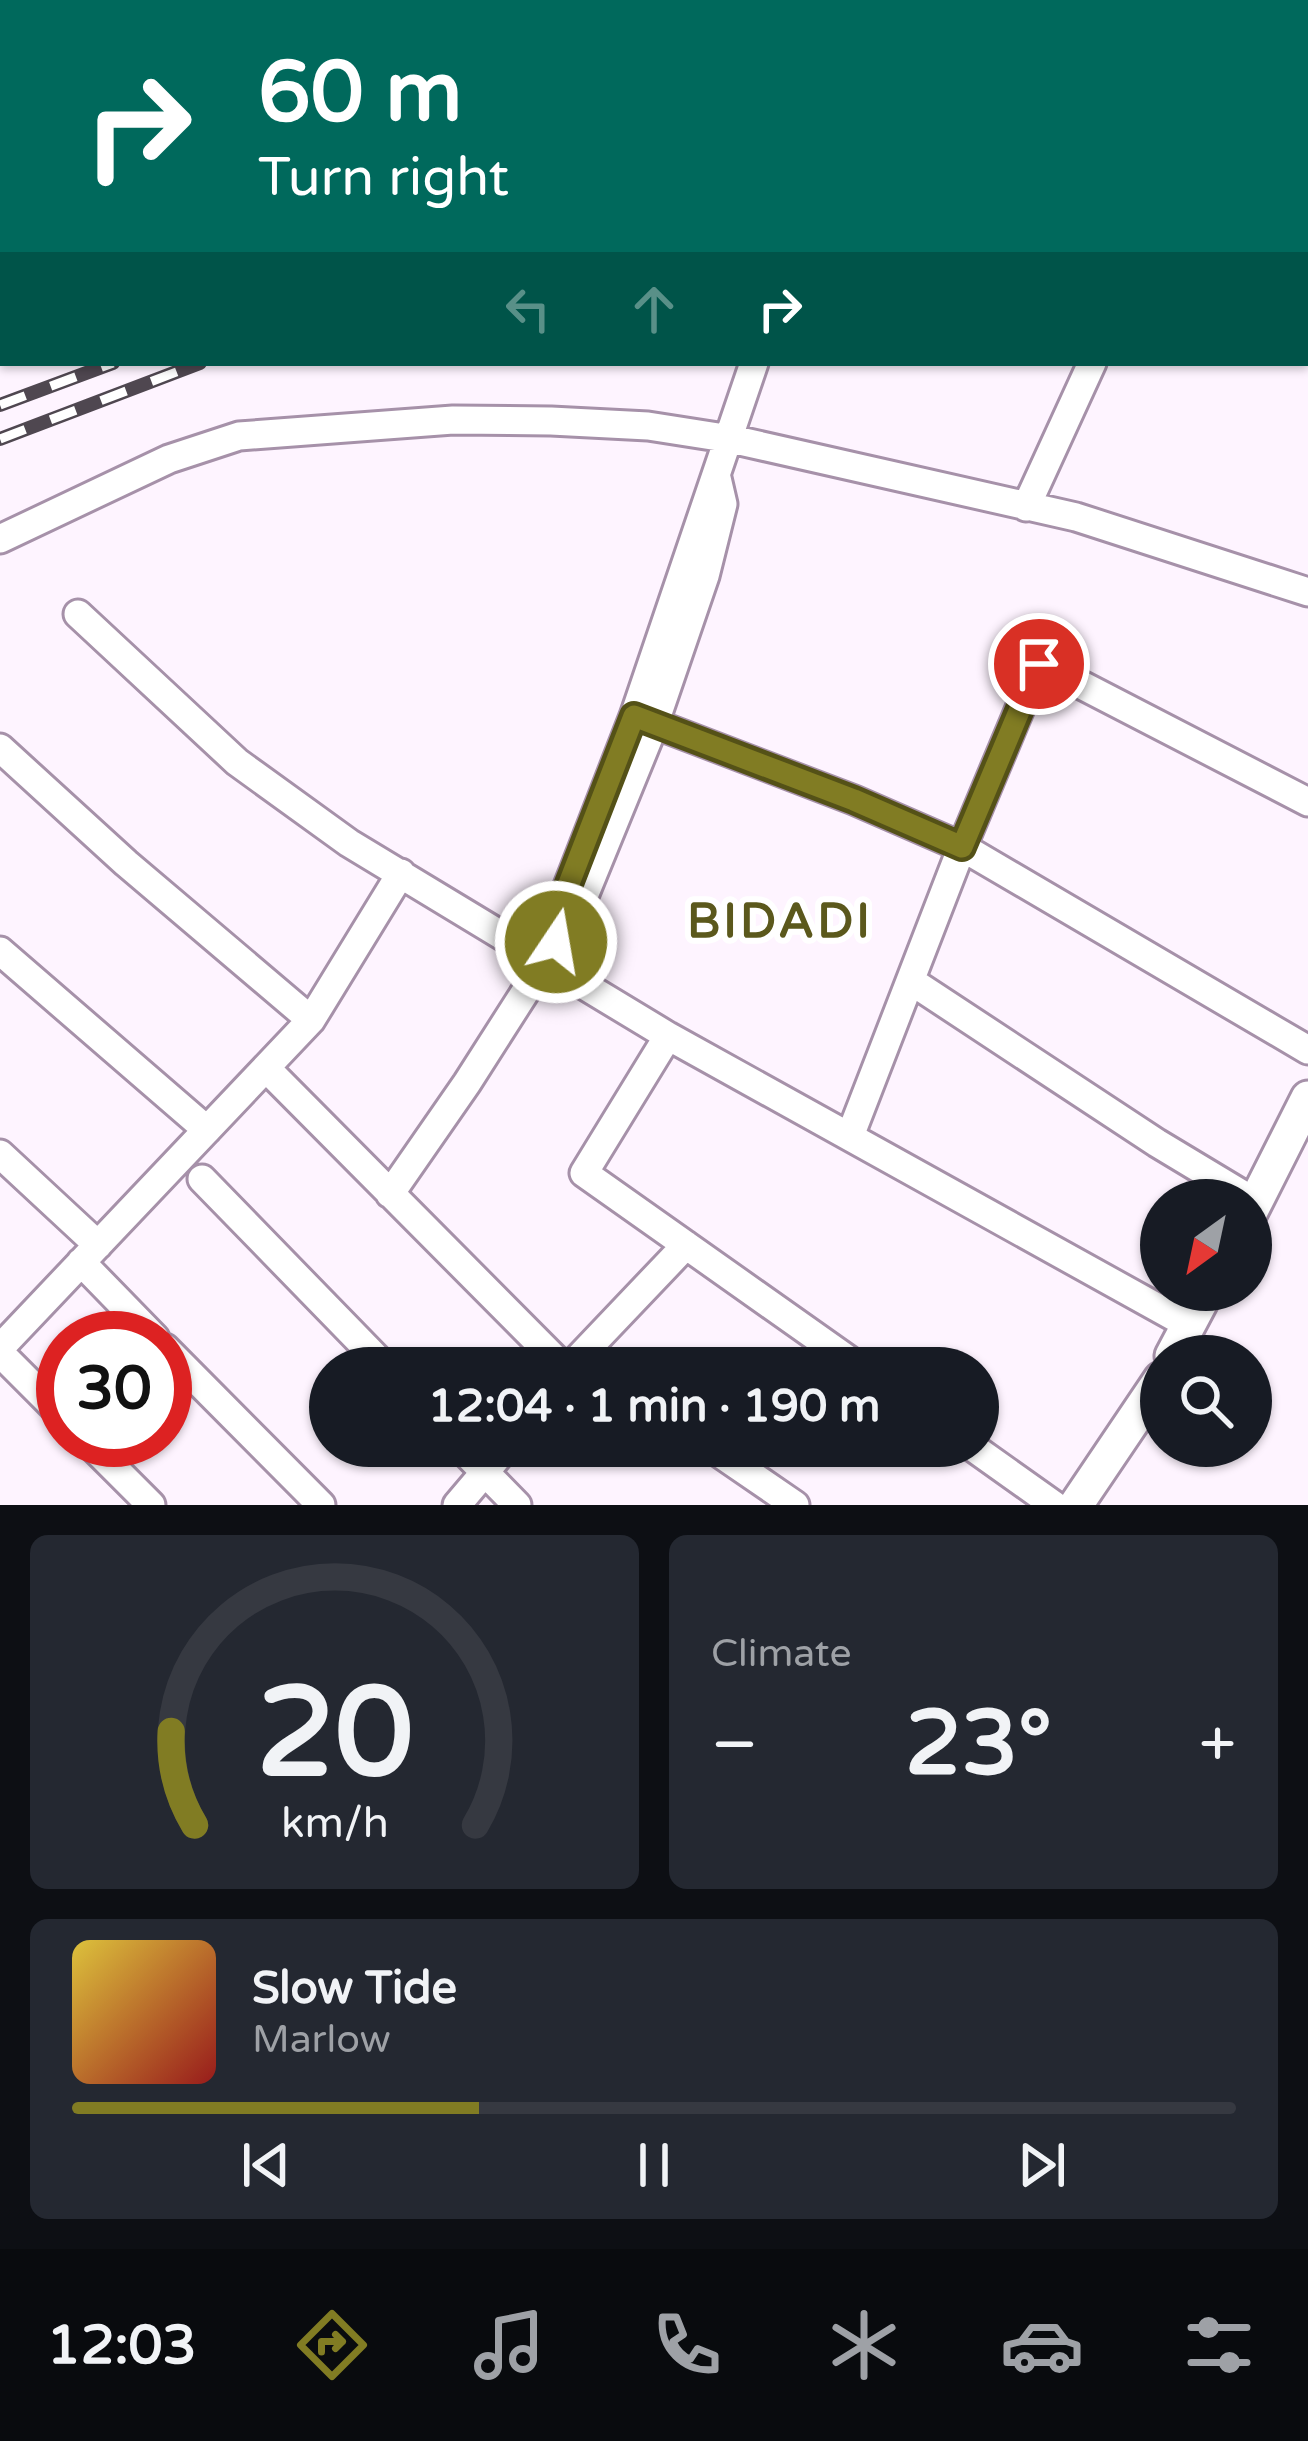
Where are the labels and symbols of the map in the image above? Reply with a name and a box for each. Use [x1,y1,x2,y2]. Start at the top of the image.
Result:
pin [988,613,1090,715]
position arrow [493,879,619,1005]
district label: BIDADI [687,893,873,951]
north arrow [1140,1179,1272,1311]
speed limit sign: 30 [36,1311,192,1467]

